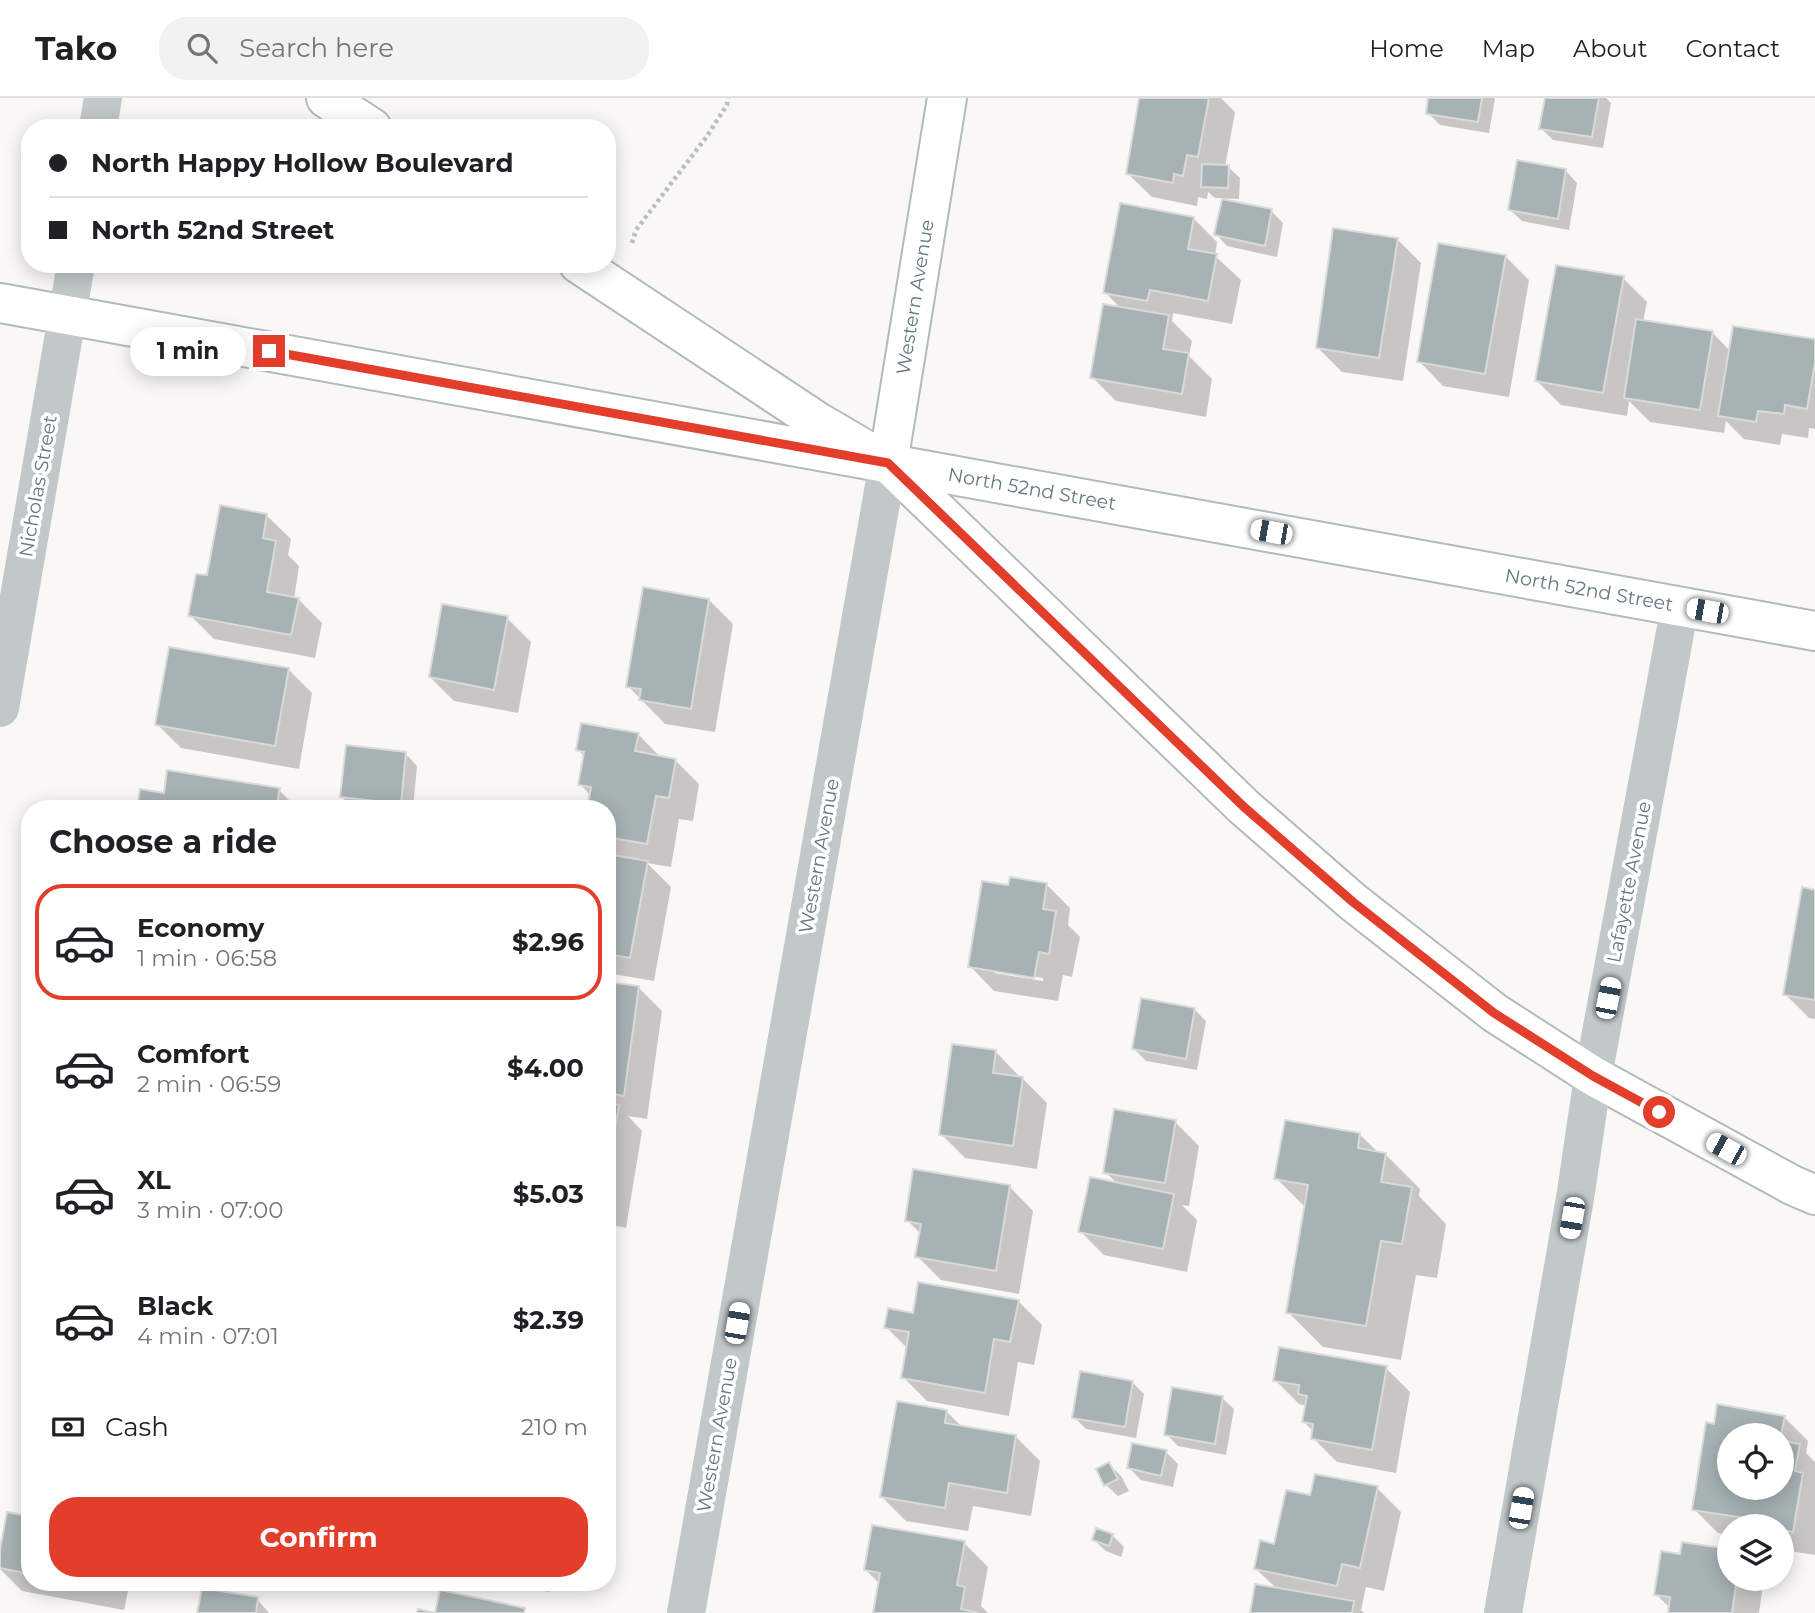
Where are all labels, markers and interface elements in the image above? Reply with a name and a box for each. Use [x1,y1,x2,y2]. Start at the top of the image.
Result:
search box [159,17,649,80]
text: Tako [35,28,117,68]
icon: search [183,29,221,67]
text: Search here [239,32,394,64]
text: Home [1369,34,1444,63]
text: Map [1482,34,1535,63]
text: About [1573,34,1647,63]
text: Contact [1685,34,1780,63]
text: North Happy Hollow Boulevard [91,147,514,179]
text: North 52nd Street [91,214,334,246]
street label: Western Avenue [891,218,939,376]
callout: 1 min [129,327,244,376]
route end [253,335,285,367]
text: 1 min [157,337,219,365]
street label: Nicholas Street [14,413,62,559]
street label: North 52nd Street [946,463,1118,515]
car [1249,518,1294,546]
street label: North 52nd Street [1503,564,1675,616]
car [1685,597,1730,625]
street label: Western Avenue [794,777,844,935]
street label: Lafayette Avenue [1602,799,1656,965]
text: Choose a ride [49,822,277,861]
icon: car [53,911,116,974]
text: Economy [137,912,264,944]
text: $2.96 [512,926,584,958]
text: 1 min · 06:58 [137,944,277,972]
car [1594,975,1623,1021]
icon: car [53,1037,116,1100]
text: Comfort [137,1038,249,1070]
text: $4.00 [507,1052,584,1084]
text: 2 min · 06:59 [137,1070,281,1098]
route start [1643,1096,1675,1128]
car [1703,1130,1750,1168]
icon: car [53,1163,116,1226]
text: XL [137,1164,171,1196]
text: $5.03 [513,1178,584,1210]
car [1559,1195,1586,1241]
text: 3 min · 07:00 [137,1196,283,1224]
icon: car [53,1289,116,1352]
text: Black [137,1290,213,1322]
car [724,1300,751,1346]
text: $2.39 [513,1304,584,1336]
text: 4 min · 07:01 [137,1322,279,1350]
street label: Western Avenue [692,1356,742,1514]
icon: cash [49,1408,87,1446]
text: Cash [105,1411,169,1443]
text: 210 m [521,1413,588,1441]
map controls [1717,1423,1794,1591]
button: locate [1717,1423,1794,1500]
car [1508,1485,1535,1531]
button: Confirm [49,1497,588,1577]
button: layers [1717,1514,1794,1591]

